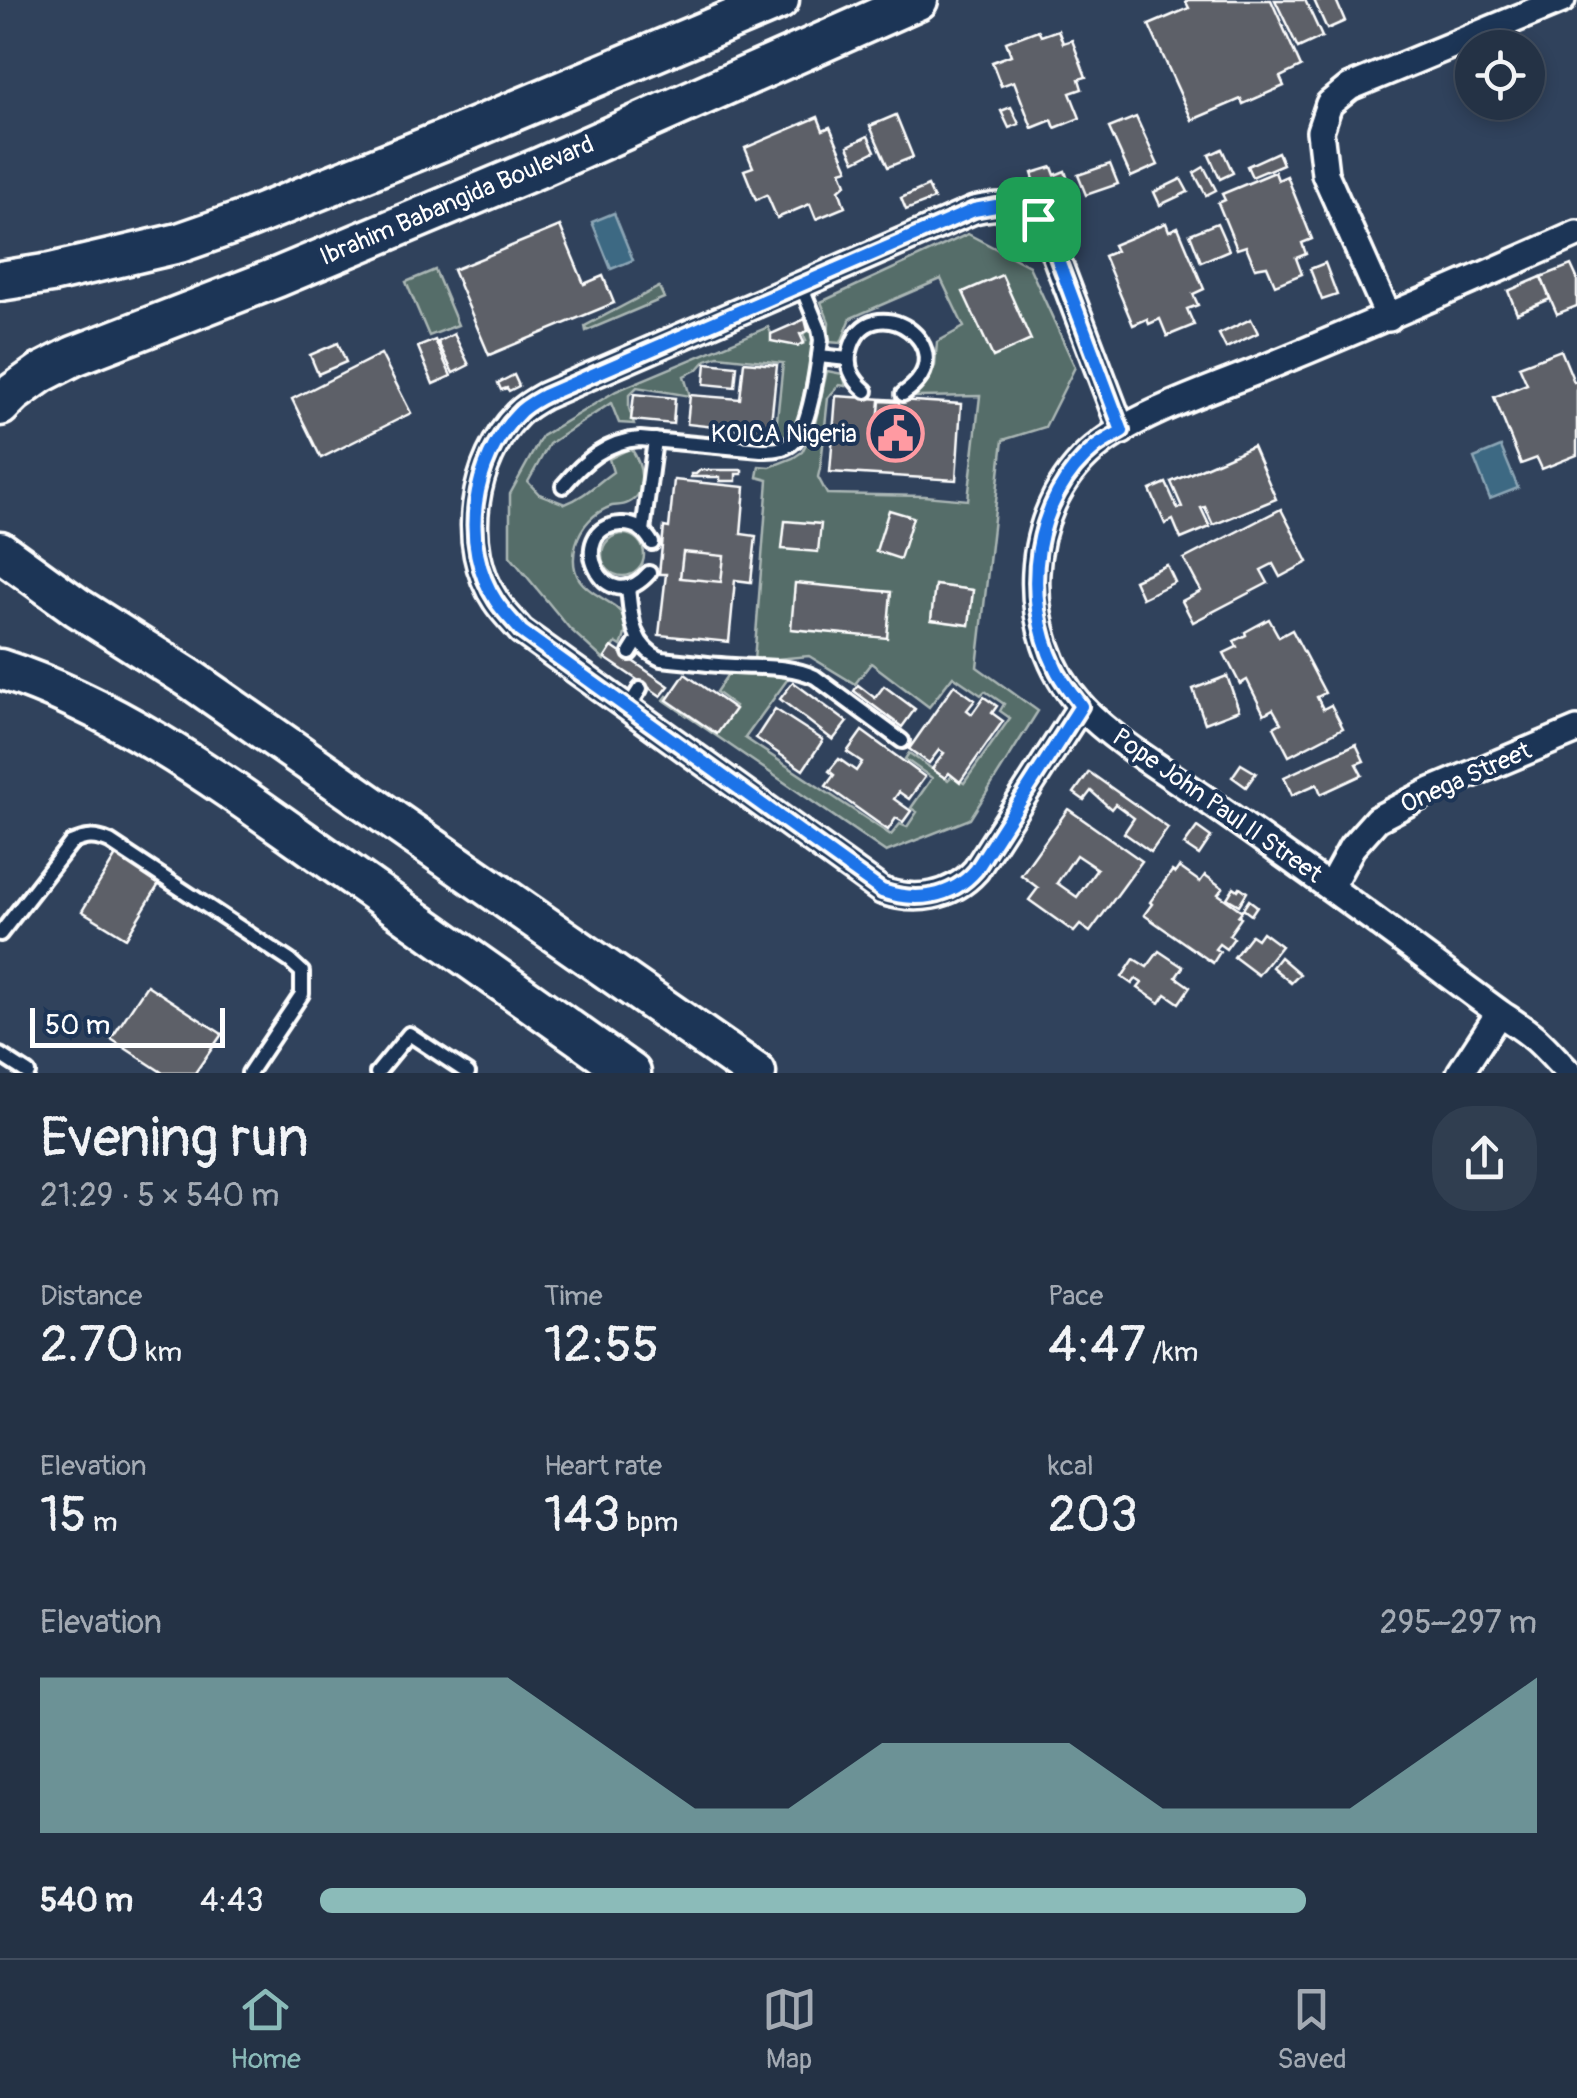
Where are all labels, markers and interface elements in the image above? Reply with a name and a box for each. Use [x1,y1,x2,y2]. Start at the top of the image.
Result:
map controls [1455,30,1545,120]
button: locate [1455,30,1545,120]
street label: Ibrahim Babangida Boulevard [315,129,599,273]
pin [996,177,1081,262]
icon: arrive [1011,192,1066,247]
public building icon: KOICA Nigeria [866,404,926,464]
place label: KOICA Nigeria [711,419,857,450]
street label: Pope John Paul II Street [1106,722,1329,891]
street label: Onega Street [1396,735,1537,821]
scale bar [30,1003,225,1048]
text: 50 m [45,1008,110,1043]
text: Evening run [40,1104,309,1173]
button: share [1432,1106,1537,1211]
text: 21:29 · 5 × 540 m [40,1176,280,1216]
text: Distance [40,1279,142,1314]
text: Time [544,1279,603,1314]
text: Pace [1048,1279,1103,1314]
text: 2.70 [40,1314,140,1377]
text: 12:55 [544,1314,659,1377]
text: 4:47 [1048,1314,1146,1377]
text: km [140,1335,182,1370]
text: /km [1146,1335,1198,1370]
text: Elevation [40,1449,147,1484]
text: Heart rate [544,1449,662,1484]
text: kcal [1048,1449,1094,1484]
text: 15 [40,1484,87,1547]
text: 143 [544,1484,620,1547]
text: 203 [1048,1484,1138,1547]
text: m [87,1505,118,1540]
text: bpm [620,1505,678,1540]
text: Elevation [40,1603,162,1643]
text: 295–297 m [1380,1603,1537,1643]
text: 540 m [40,1881,133,1921]
text: 4:43 [200,1881,264,1921]
tab: Home [230,1982,301,2077]
tab: Map [762,1982,817,2077]
tab: Saved [1277,1982,1347,2077]

